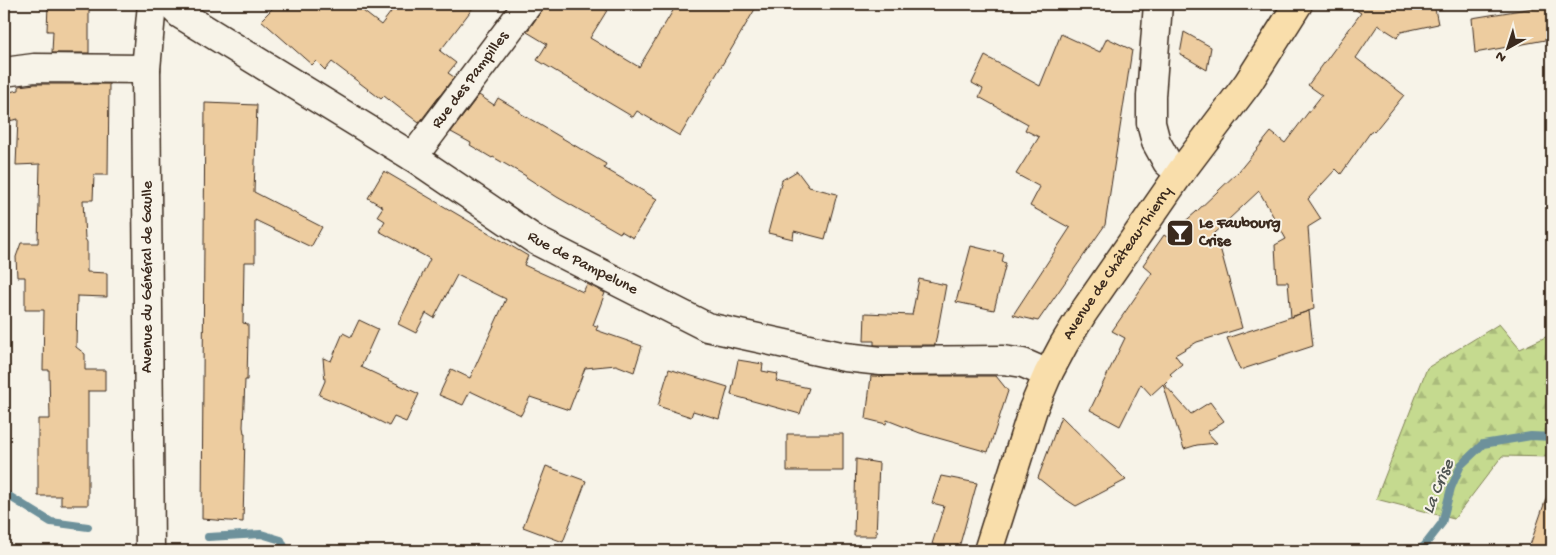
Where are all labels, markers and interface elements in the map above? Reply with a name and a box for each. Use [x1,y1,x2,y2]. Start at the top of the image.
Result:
north arrow [1484,22,1534,72]
street label: Rue des Pampilles [428,27,514,133]
text: N [1492,47,1510,66]
street label: Avenue du Général de Gaulle [139,180,158,373]
street label: Avenue de Château-Thierry [1059,183,1177,344]
place label: Le Faubourg Crise [1198,215,1281,252]
bar icon: Le Faubourg Crise [1165,218,1195,248]
street label: Rue de Pampelune [523,227,641,300]
water label: La Crise [1418,456,1460,517]

